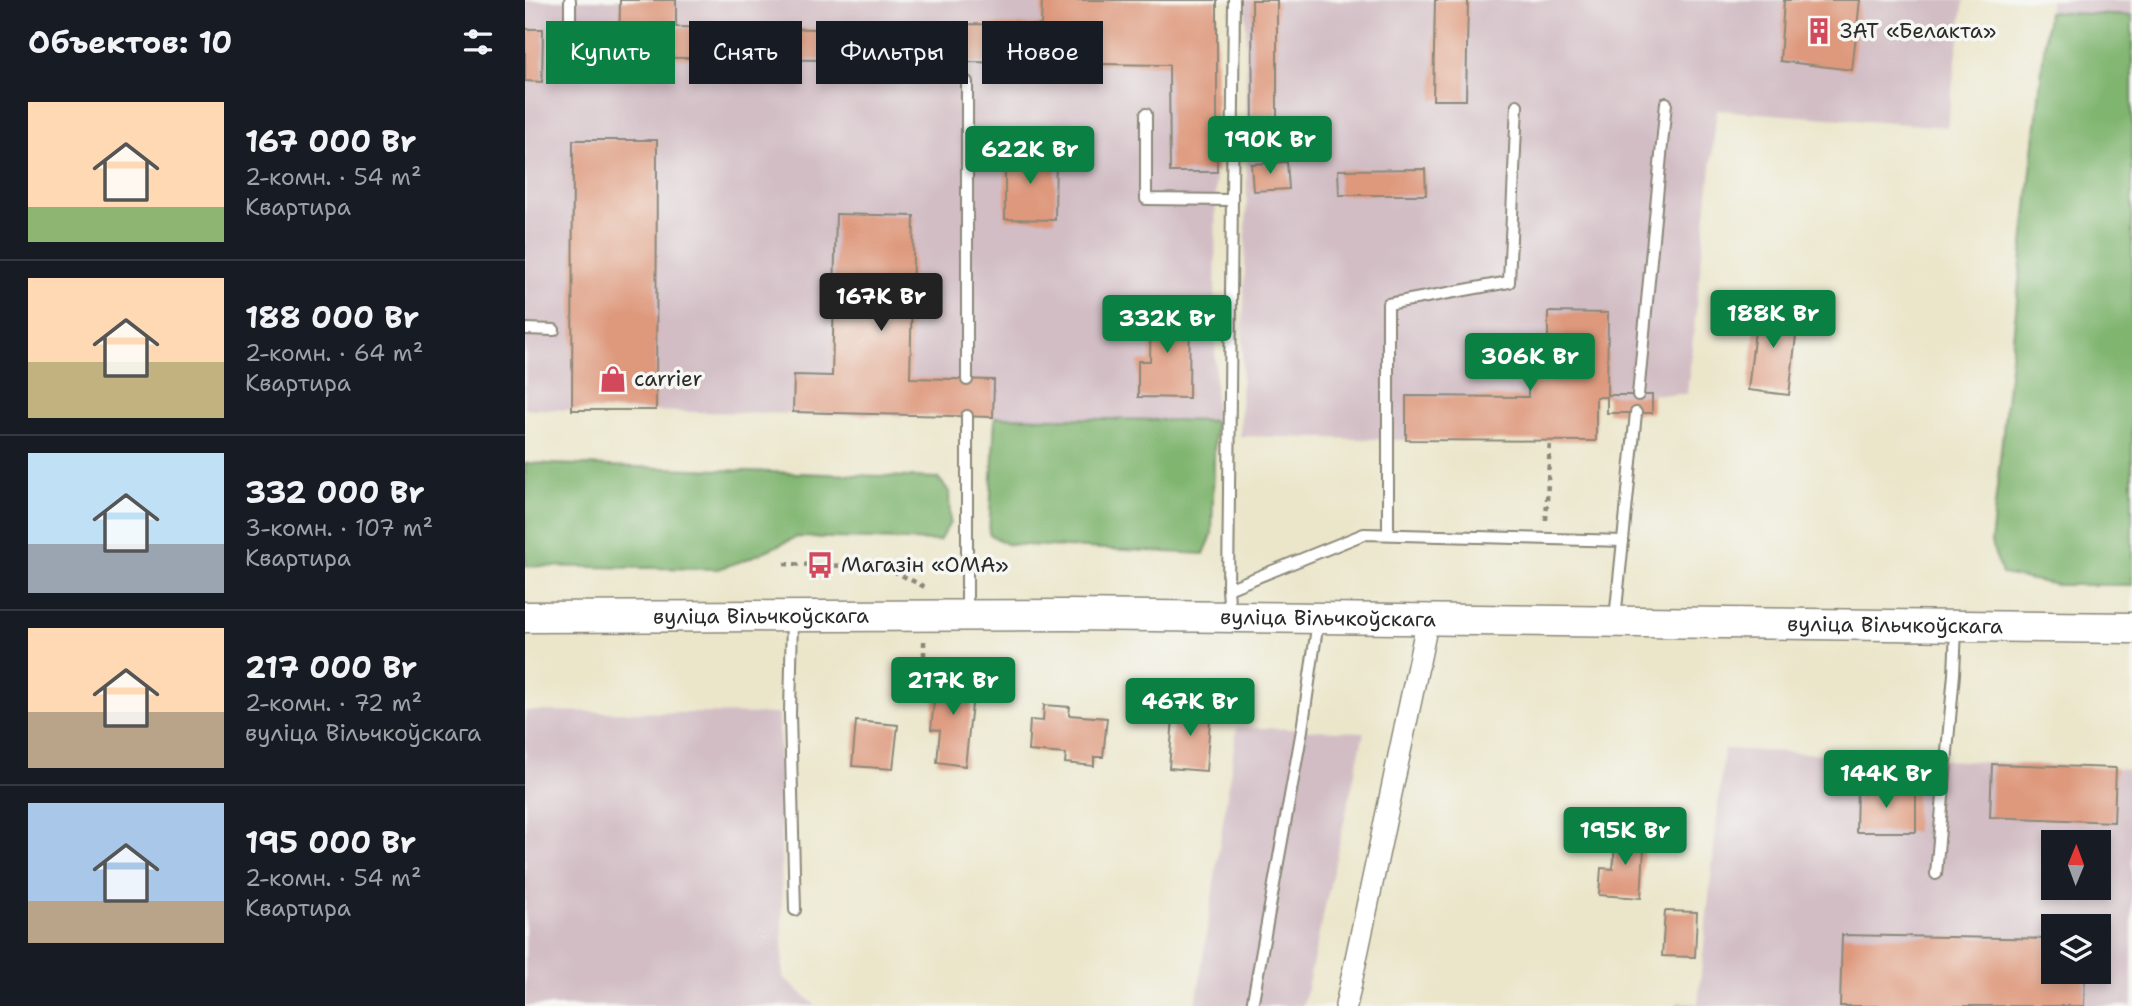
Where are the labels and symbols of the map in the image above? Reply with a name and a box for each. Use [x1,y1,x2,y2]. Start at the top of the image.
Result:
building icon: ЗАТ «Белакта» [1804,16,1834,46]
place label: ЗАТ «Белакта» [1840,17,1996,45]
pin: 190K Br [1205,116,1335,176]
pin: 622K Br [965,127,1095,186]
pin: 167K Br [816,274,946,333]
pin: 188K Br [1708,290,1838,350]
pin: 332K Br [1102,296,1232,355]
pin: 306K Br [1465,334,1595,393]
shop icon: carrier [598,364,628,394]
place label: carrier [634,365,703,393]
bus stop icon: Магазін «ОМА» [805,550,835,580]
place label: Магазін «ОМА» [841,551,1009,579]
street label: вуліца Вільчкоўскага [653,602,869,631]
street label: вуліца Вільчкоўскага [1220,603,1436,633]
street label: вуліца Вільчкоўскага [1787,610,2003,640]
pin: 217K Br [888,658,1018,717]
pin: 467K Br [1125,678,1255,738]
pin: 144K Br [1821,750,1951,810]
pin: 195K Br [1560,808,1690,867]
north arrow [2041,830,2111,900]

